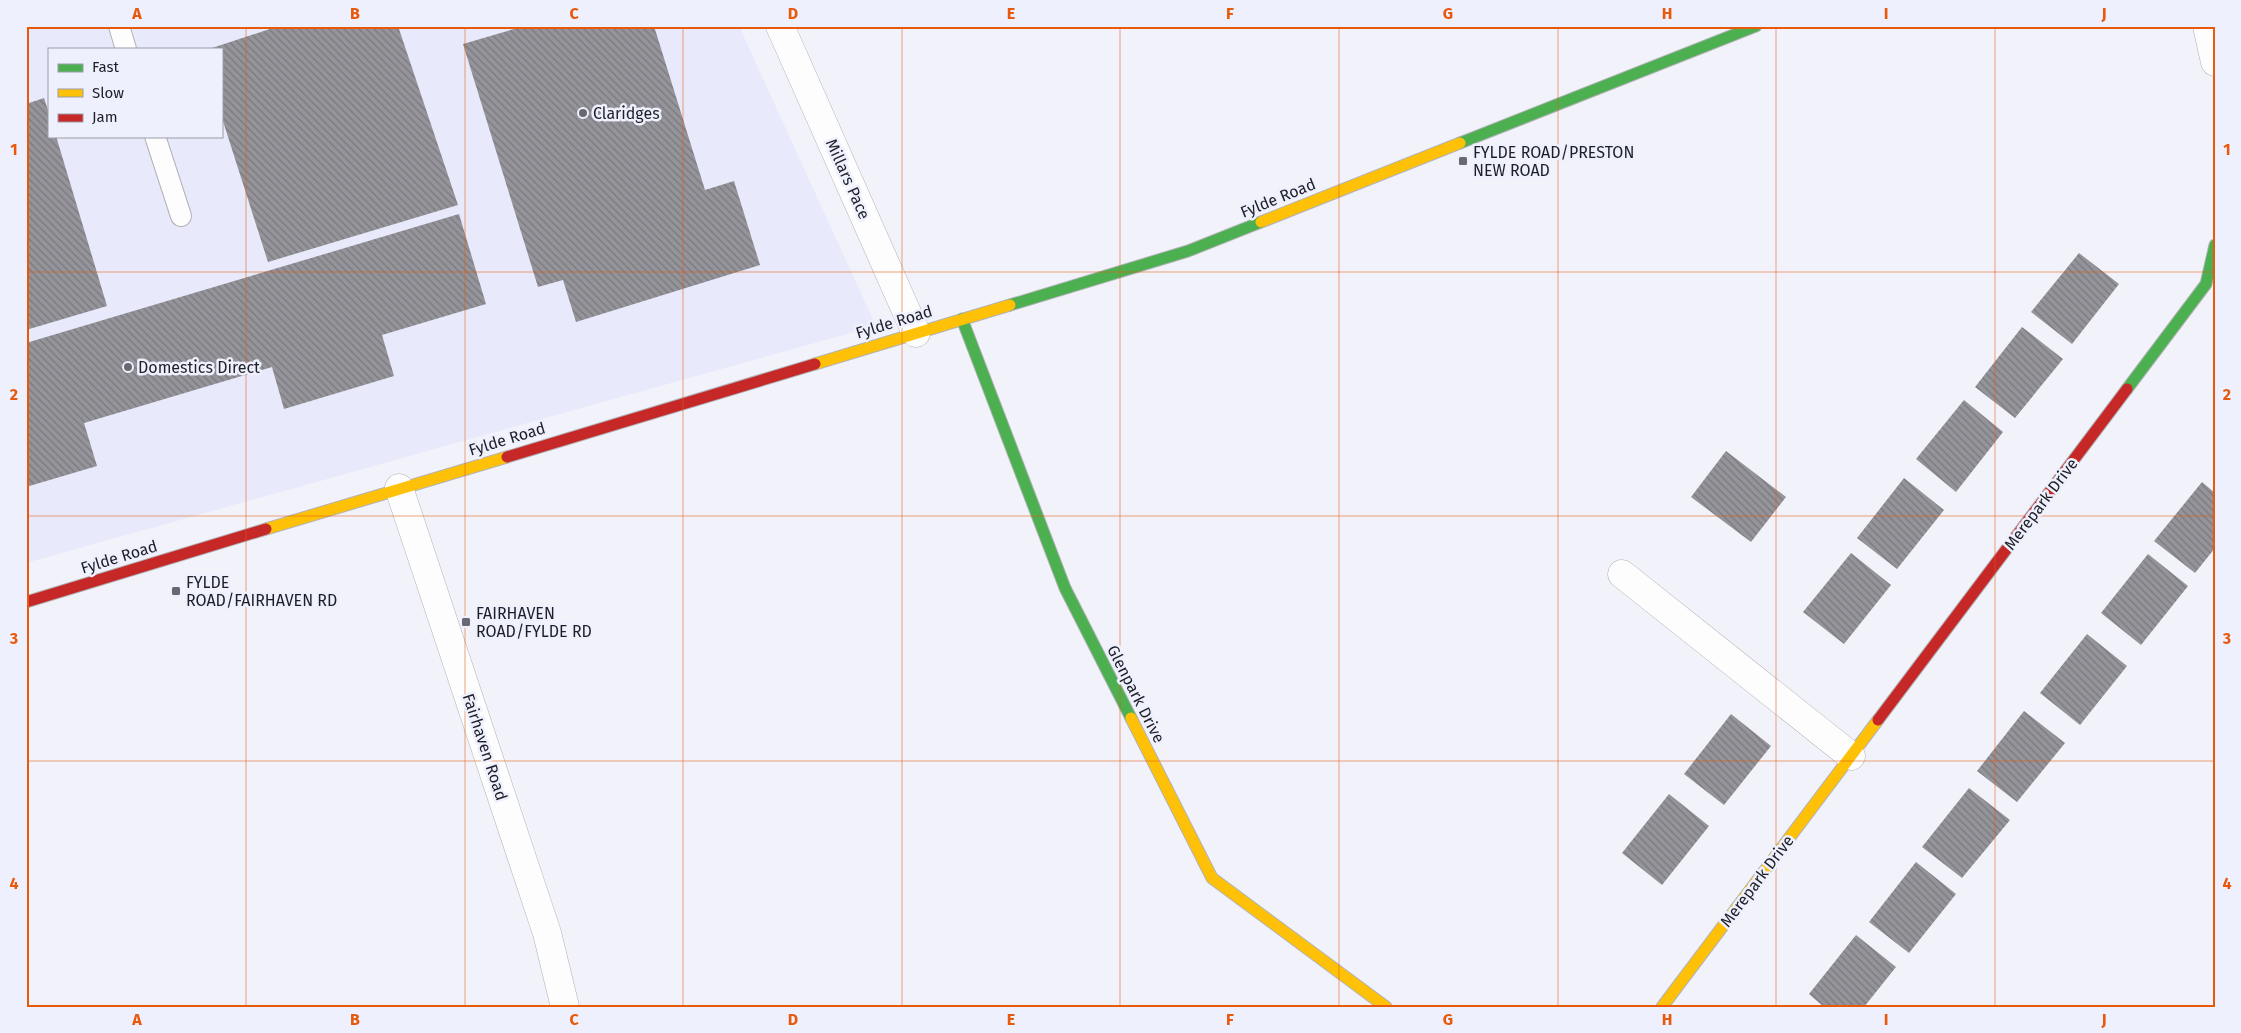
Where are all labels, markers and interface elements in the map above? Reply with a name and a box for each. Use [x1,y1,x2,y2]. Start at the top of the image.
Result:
text: A [131,4,142,23]
text: B [350,4,360,23]
text: C [569,4,579,23]
text: D [788,4,798,23]
text: E [1007,4,1015,23]
text: F [1226,4,1234,23]
text: G [1443,4,1453,23]
text: H [1662,4,1672,23]
text: I [1884,4,1888,23]
text: J [2100,4,2107,23]
legend [48,48,222,138]
text: Fast [92,58,119,76]
text: Slow [92,84,124,102]
place label: Claridges [593,104,660,123]
marker: Claridges [577,107,589,119]
text: Jam [92,108,118,126]
street label: Millars Pace [822,136,874,222]
text: 1 [10,140,18,159]
text: 1 [2223,140,2231,159]
place label: FYLDE ROAD/PRESTON NEW ROAD [1473,143,1634,180]
marker: FYLDE ROAD/PRESTON NEW ROAD [1457,155,1469,167]
street label: Fylde Road [1238,174,1318,222]
street label: Fylde Road [853,301,935,343]
place label: Domestics Direct [138,358,260,377]
marker: Domestics Direct [122,361,134,373]
text: 2 [10,385,18,404]
text: 2 [2223,385,2231,404]
street label: Fylde Road [466,418,548,460]
street label: Merepark Drive [2000,454,2082,554]
street label: Fylde Road [78,536,160,578]
place label: FYLDE ROAD/FAIRHAVEN RD [186,573,337,610]
marker: FYLDE ROAD/FAIRHAVEN RD [170,585,182,597]
place label: FAIRHAVEN ROAD/FYLDE RD [476,604,592,641]
marker: FAIRHAVEN ROAD/FYLDE RD [460,616,472,628]
text: 3 [9,629,18,648]
text: 3 [2222,629,2231,648]
street label: Glenpark Drive [1103,642,1169,746]
street label: Fairhaven Road [459,691,511,803]
street label: Merepark Drive [1716,831,1798,931]
text: 4 [9,874,19,893]
text: 4 [2222,874,2232,893]
text: A [131,1010,142,1029]
text: B [350,1010,360,1029]
text: C [569,1010,579,1029]
text: D [788,1010,798,1029]
text: E [1007,1010,1015,1029]
text: F [1226,1010,1234,1029]
text: G [1443,1010,1453,1029]
text: H [1662,1010,1672,1029]
text: I [1884,1010,1888,1029]
text: J [2100,1010,2107,1029]

